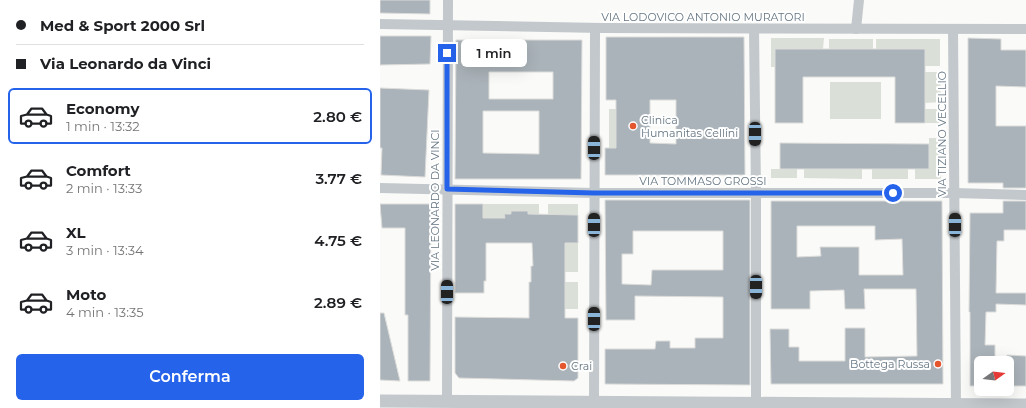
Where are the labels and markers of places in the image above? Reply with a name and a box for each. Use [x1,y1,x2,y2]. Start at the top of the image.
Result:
place label: Clinica Humanitas Cellini [641,113,738,140]
marker: Clinica Humanitas Cellini [628,121,638,131]
place label: Bottega Russa [850,357,930,371]
place label: Crai [571,359,592,373]
marker: Bottega Russa [933,359,943,369]
marker: Crai [558,361,568,371]

